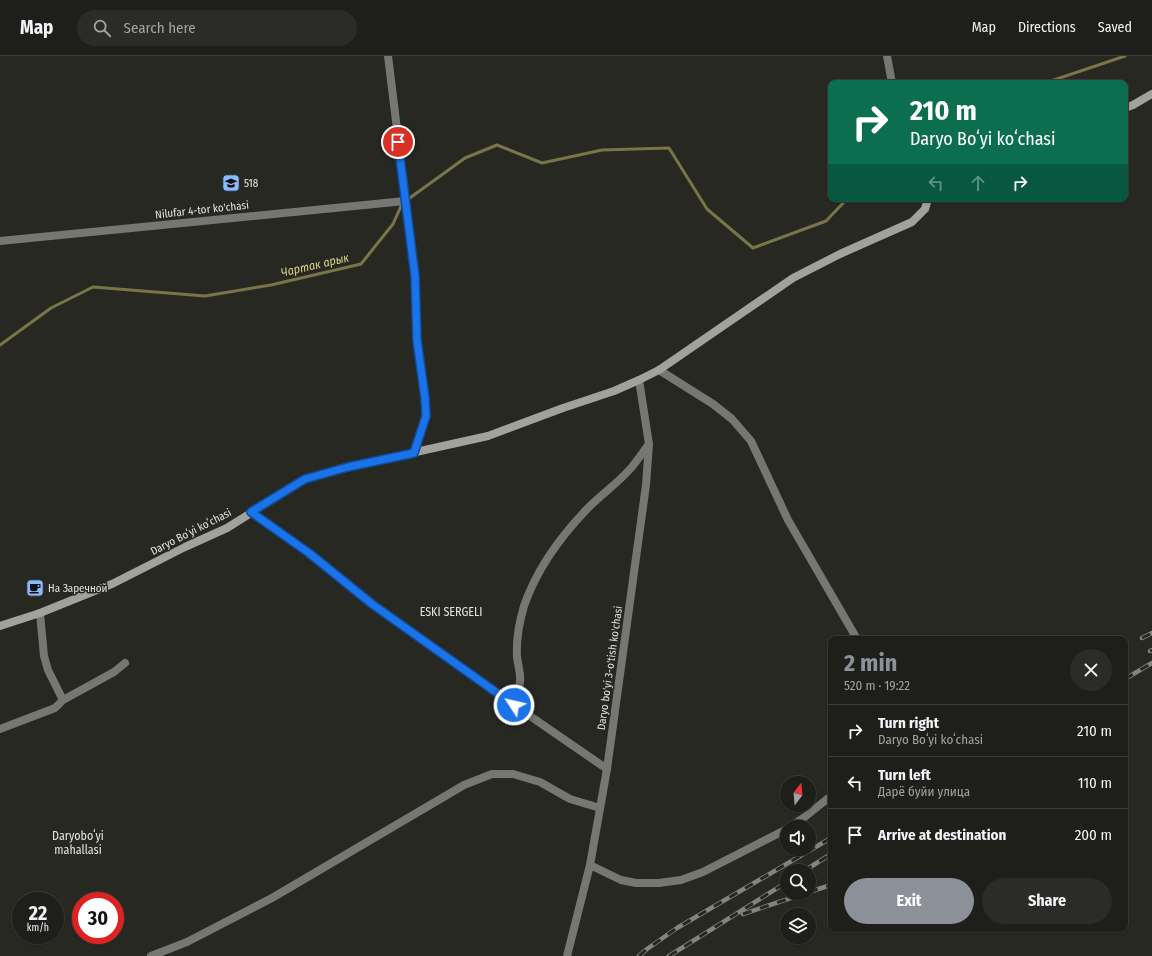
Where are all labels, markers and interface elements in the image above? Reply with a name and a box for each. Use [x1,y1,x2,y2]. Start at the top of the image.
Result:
search box [77,10,357,46]
text: Map [20,16,53,39]
icon: search [91,17,113,39]
text: Search here [123,19,196,37]
text: Map [972,19,996,36]
text: Directions [1018,19,1076,36]
text: Saved [1098,19,1132,36]
text: 210 m [910,94,977,127]
icon: right [844,96,896,148]
pin [381,125,415,159]
text: Daryo Boʻyi koʻchasi [910,128,1056,150]
icon: arrive [387,131,409,153]
icon: left [925,172,947,194]
icon: ahead [967,172,989,194]
icon: right [1009,172,1031,194]
school or university icon: 518 [221,173,241,193]
place label: 518 [244,177,259,190]
street label: Nilufar 4-tor ko'chasi [155,199,250,221]
water label: Чартак арык [280,250,351,280]
street label: Daryo Boʻyi koʻchasi [148,506,234,558]
cafe icon: На Заречной [25,578,45,598]
place label: На Заречной [48,582,108,595]
district label: ESKI SERGELI [420,605,482,619]
street label: Daryo bo'yi 3-o'tish ko'chasi [595,605,625,731]
text: 2 min [844,649,897,677]
button: close [1070,649,1112,691]
text: 520 m · 19:22 [844,678,910,693]
position arrow [493,684,535,726]
text: Turn right [878,714,939,732]
icon: right [844,720,866,742]
text: 210 m [1077,722,1112,740]
text: Daryo Boʻyi koʻchasi [878,732,983,747]
text: Turn left [878,766,931,784]
icon: left [844,772,866,794]
text: 110 m [1078,774,1112,792]
north arrow [780,776,816,812]
map controls [780,776,816,944]
text: Дарё буйи улица [878,784,970,799]
button: sound [780,820,816,856]
icon: arrive [844,824,866,846]
text: Arrive at destination [878,826,1006,844]
text: 200 m [1075,826,1112,844]
district label: Daryoboʻyi mahallasi [52,828,104,857]
button: search [780,864,816,900]
button: Exit [844,878,974,924]
button: Share [982,878,1112,924]
speed limit sign: 30 [72,892,124,944]
text: 22 [29,901,47,925]
button: layers [780,908,816,944]
text: km/h [27,922,49,934]

